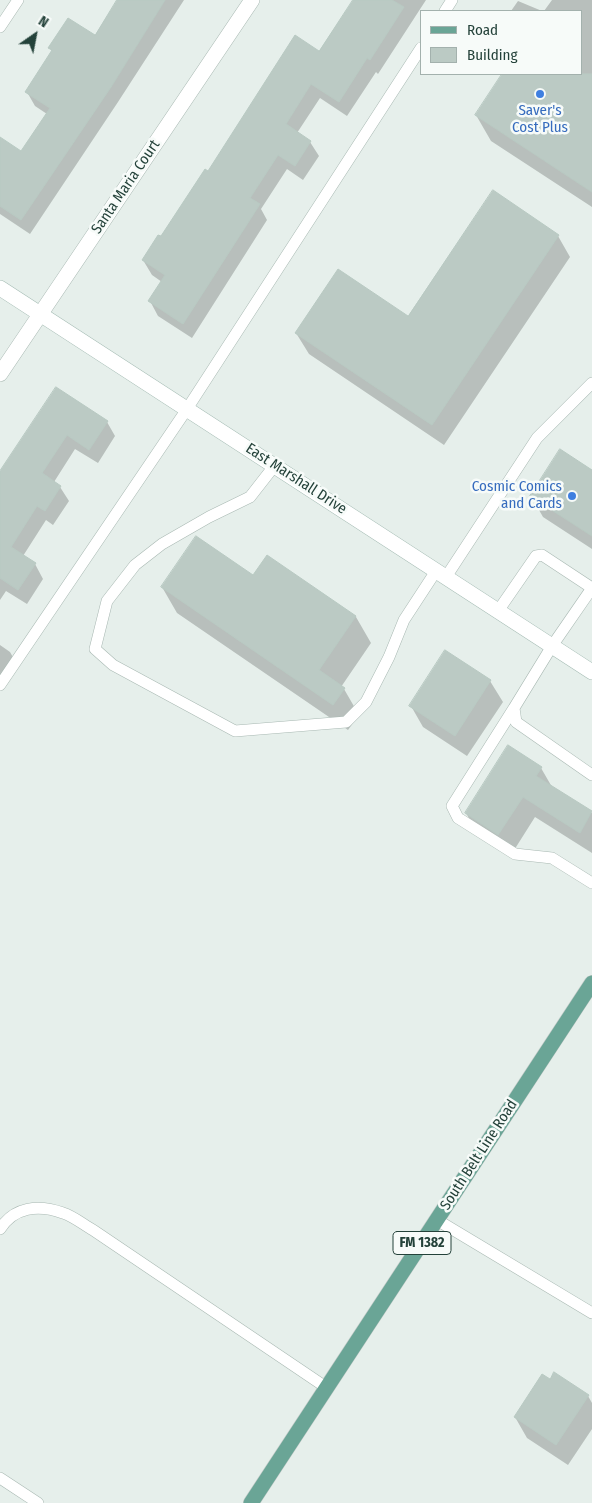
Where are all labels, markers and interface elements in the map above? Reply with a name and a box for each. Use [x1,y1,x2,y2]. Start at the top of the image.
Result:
north arrow [10,10,60,60]
legend [420,10,582,75]
text: N [35,13,52,31]
text: Road [467,21,498,39]
text: Building [467,46,518,64]
marker: Saver's Cost Plus [534,88,546,100]
place label: Saver's Cost Plus [512,102,568,137]
street label: Santa Maria Court [88,137,164,237]
street label: East Marshall Drive [242,440,350,518]
place label: Cosmic Comics and Cards [472,478,562,513]
marker: Cosmic Comics and Cards [566,490,578,502]
street label: South Belt Line Road [437,1096,521,1214]
road number: FM 1382 [393,1232,451,1254]

